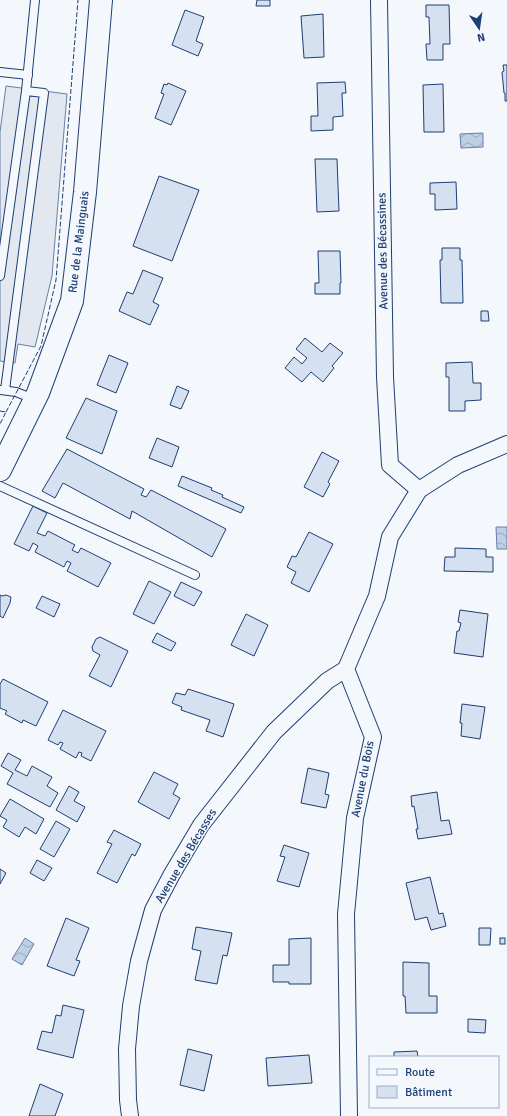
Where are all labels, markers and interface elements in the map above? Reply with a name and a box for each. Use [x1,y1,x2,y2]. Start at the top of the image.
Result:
north arrow [459,8,499,48]
text: N [476,30,486,44]
street label: Rue de la Mainguais [65,190,93,294]
street label: Avenue des Bécassines [374,192,392,310]
street label: Avenue du Bois [348,739,378,819]
street label: Avenue des Bécasses [152,806,220,906]
legend [369,1056,499,1108]
text: Route [405,1065,435,1080]
text: Bâtiment [405,1085,452,1100]

